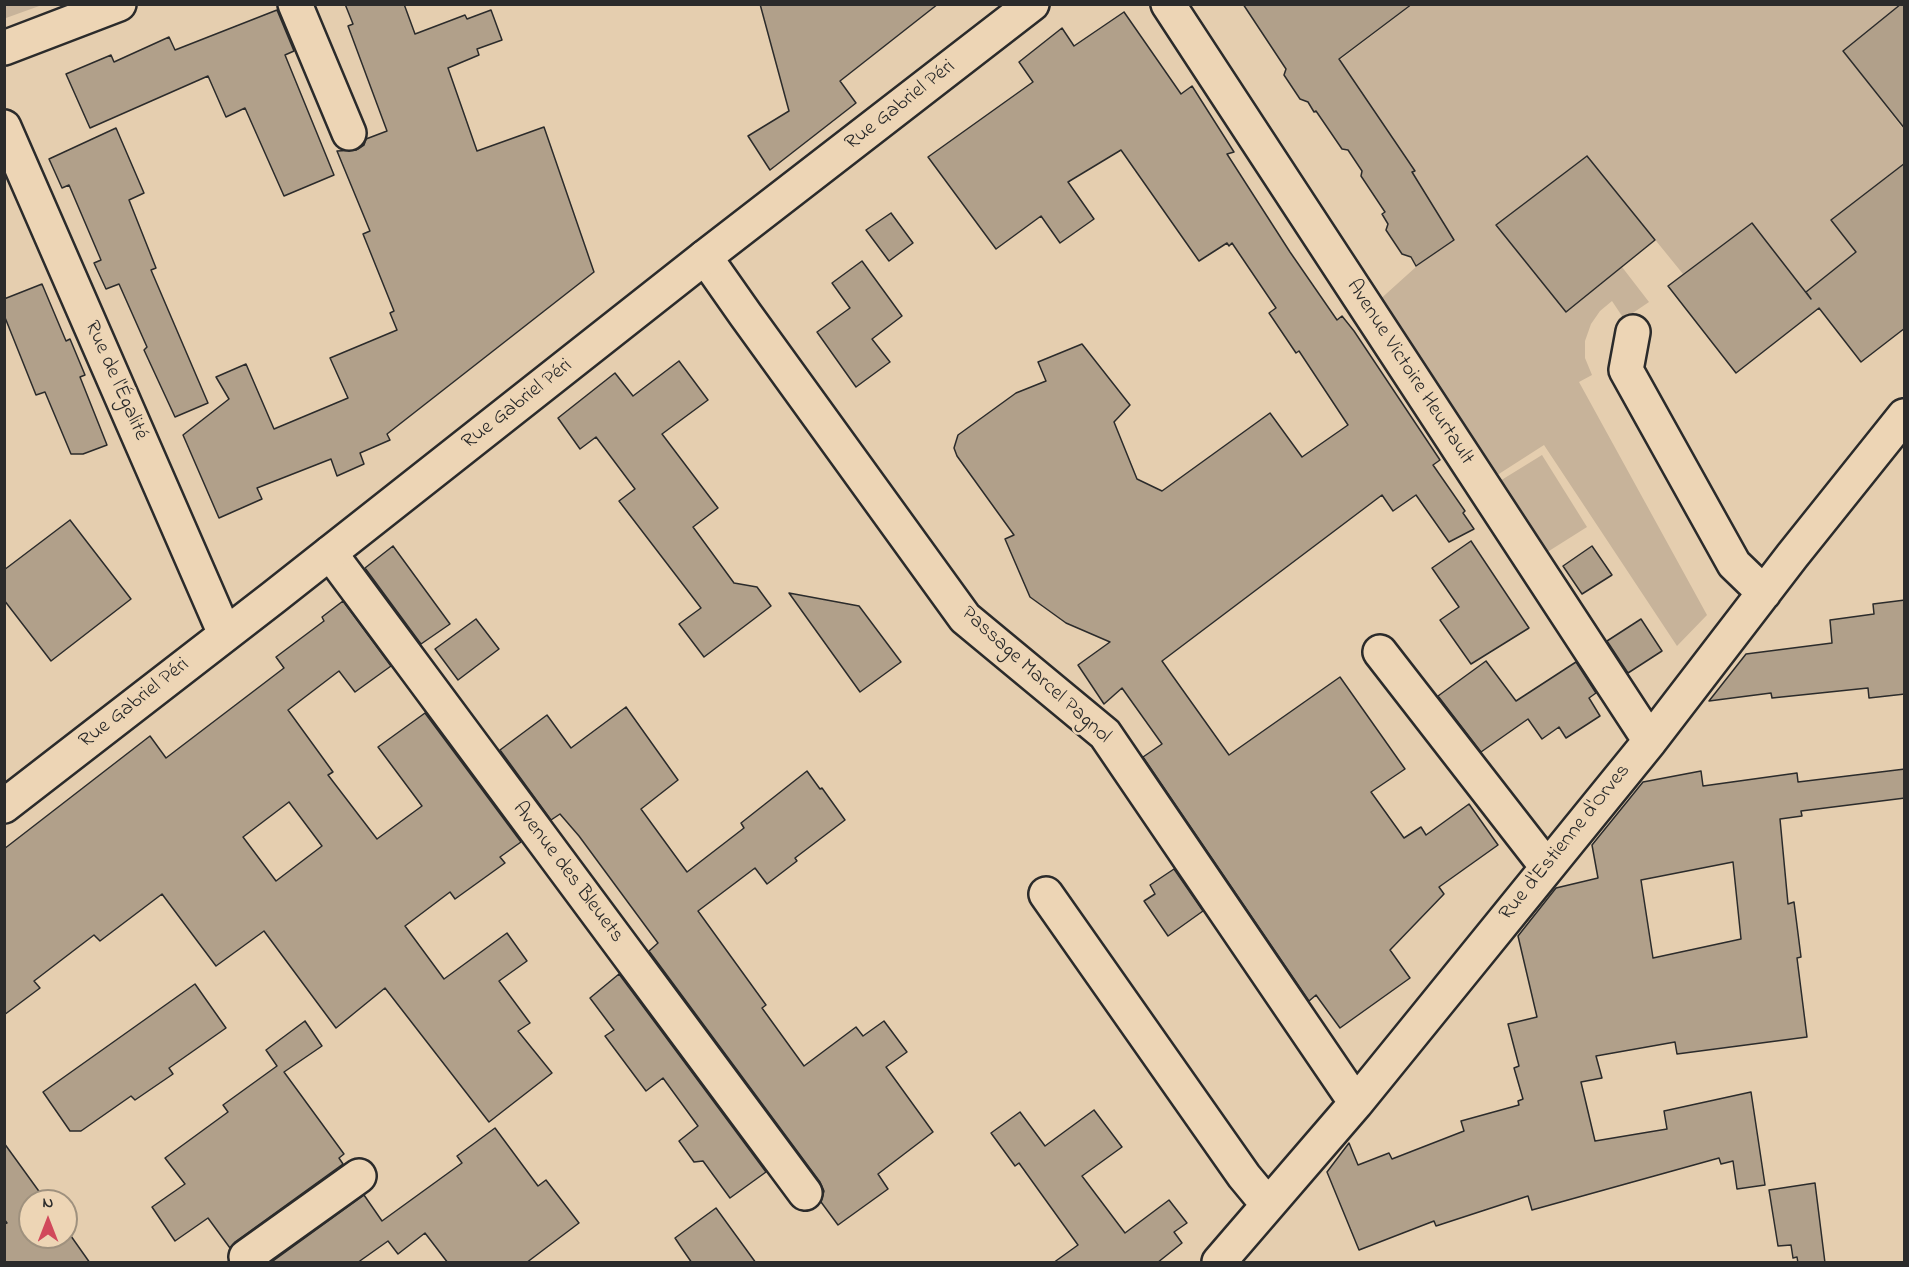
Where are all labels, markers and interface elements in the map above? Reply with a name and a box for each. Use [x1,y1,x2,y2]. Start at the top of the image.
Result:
street label: Rue Gabriel Péri [841,55,961,157]
street label: Avenue Victoire Heurtault [1340,276,1478,470]
street label: Rue de l'Égalité [78,318,152,444]
street label: Rue Gabriel Péri [458,354,578,456]
street label: Passage Marcel Pagnol [955,602,1115,750]
street label: Rue Gabriel Péri [75,653,195,755]
street label: Rue d'Estienne d'Orves [1495,760,1637,926]
street label: Avenue des Bleuets [506,797,628,949]
north arrow [18,1189,78,1249]
text: N [43,1191,53,1215]

